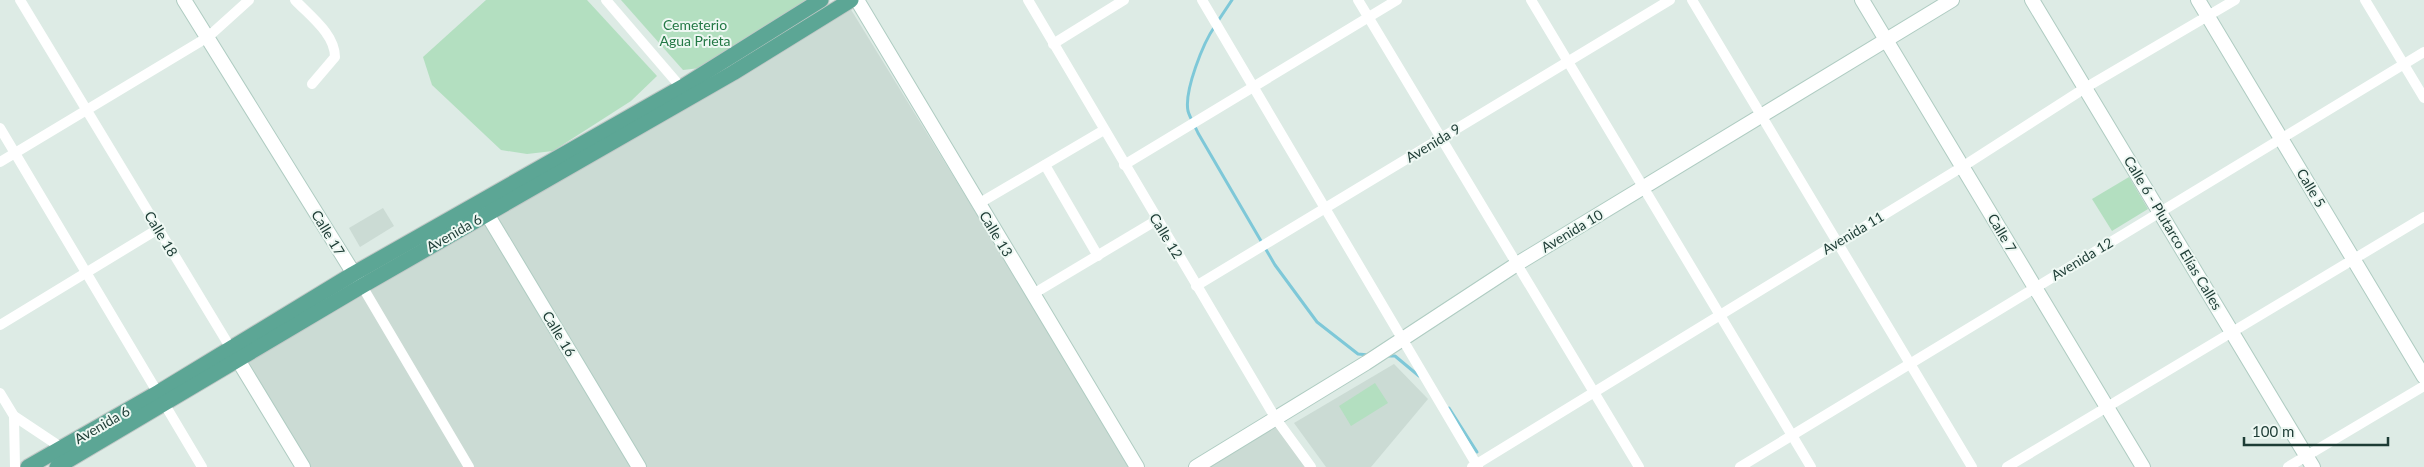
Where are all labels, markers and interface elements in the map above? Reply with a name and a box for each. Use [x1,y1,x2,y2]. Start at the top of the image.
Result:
park label: Cemeterio Agua Prieta [659,16,731,49]
street label: Avenida 9 [1402,120,1463,166]
street label: Calle 6 - Plutarco Elías Calles [2121,153,2226,313]
street label: Calle 5 [2293,165,2330,210]
street label: Avenida 10 [1538,205,1606,256]
street label: Calle 17 [308,207,349,259]
street label: Avenida 11 [1819,207,1887,258]
street label: Calle 18 [141,208,182,260]
street label: Calle 13 [976,208,1017,260]
street label: Avenida 6 [423,210,484,255]
street label: Calle 12 [1146,210,1187,262]
street label: Calle 7 [1984,210,2021,255]
street label: Avenida 12 [2048,233,2116,284]
street label: Calle 16 [539,308,580,360]
street label: Avenida 6 [71,402,132,447]
scale bar [2244,414,2388,446]
text: 100 m [2252,422,2294,440]

